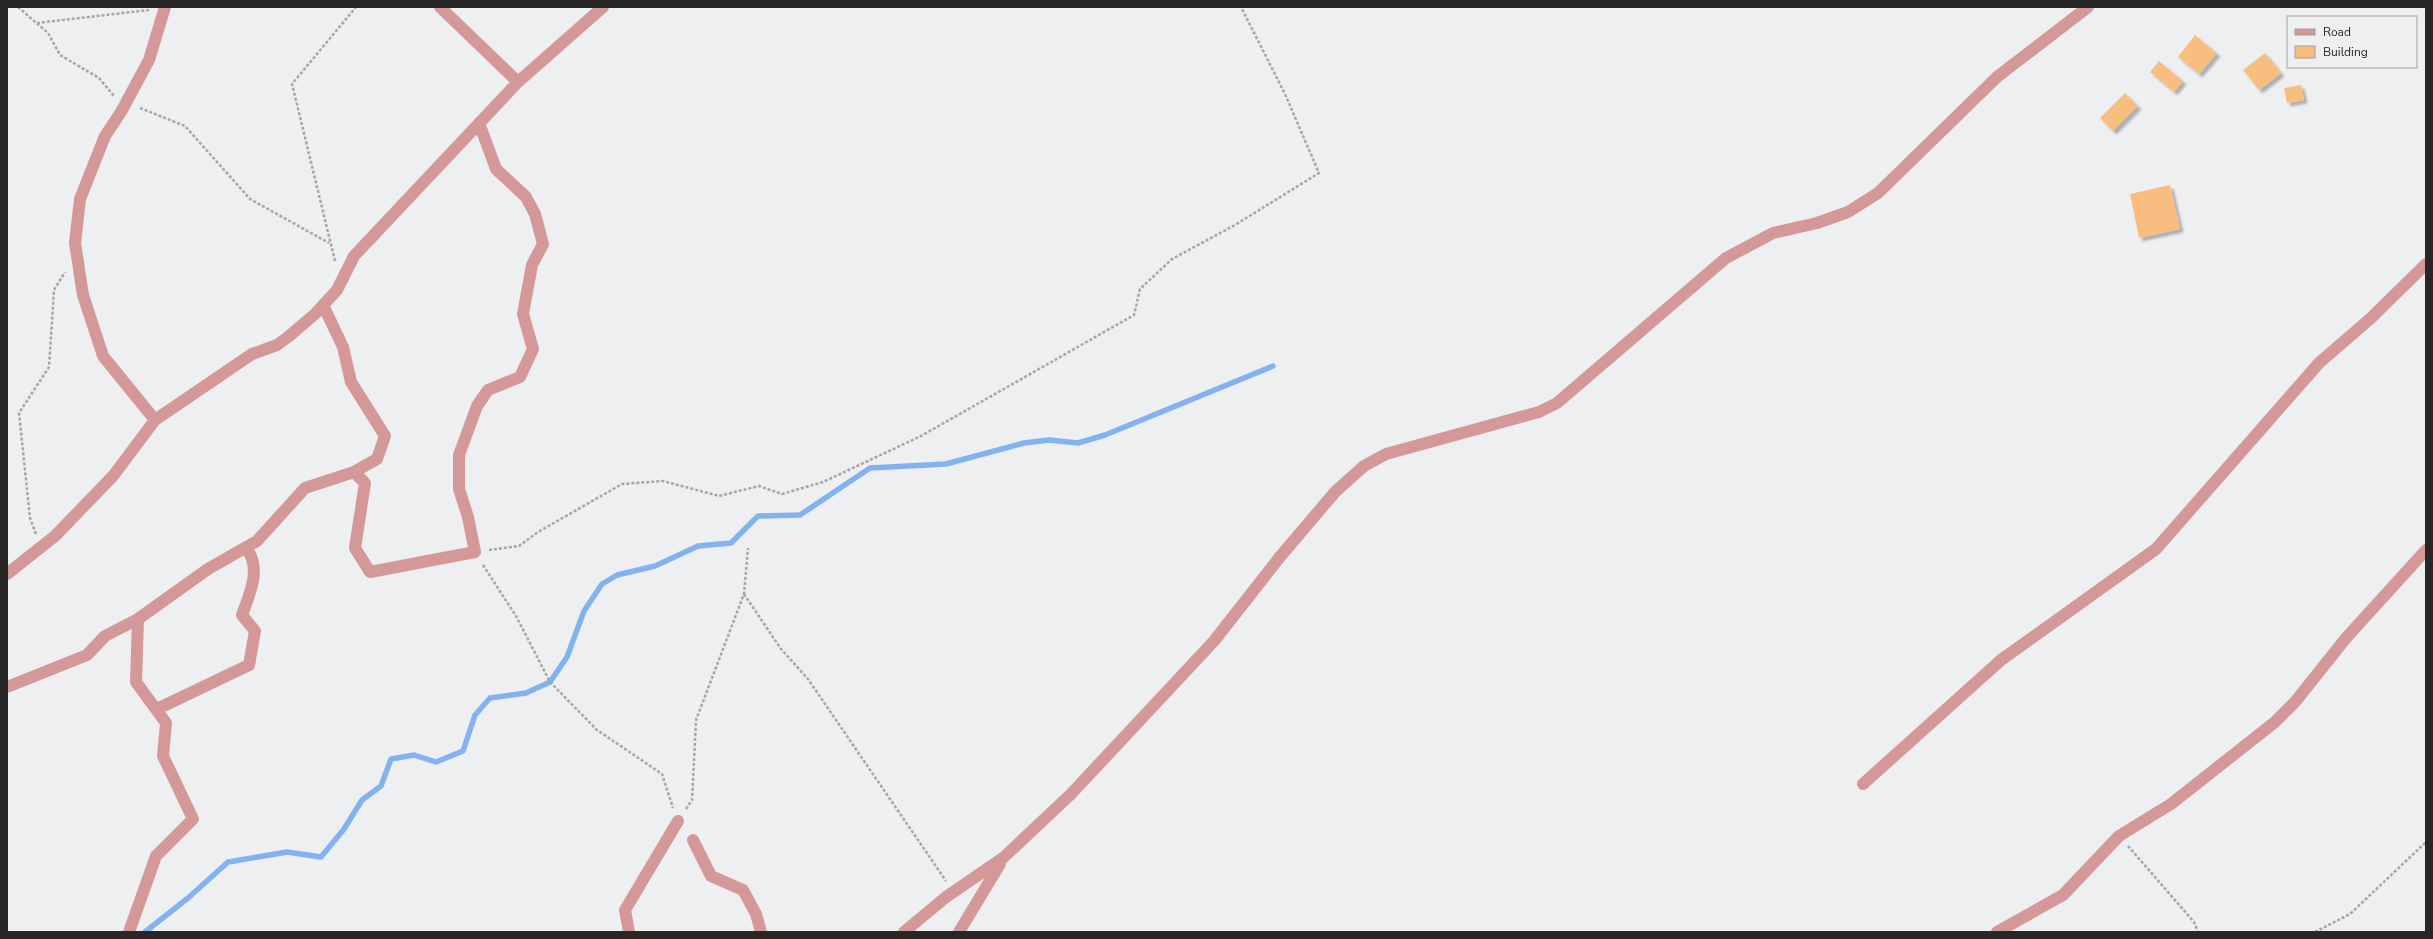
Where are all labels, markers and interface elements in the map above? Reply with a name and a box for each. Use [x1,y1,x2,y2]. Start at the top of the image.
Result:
legend [2287,16,2417,68]
text: Road [2323,24,2351,40]
text: Building [2323,44,2368,60]

